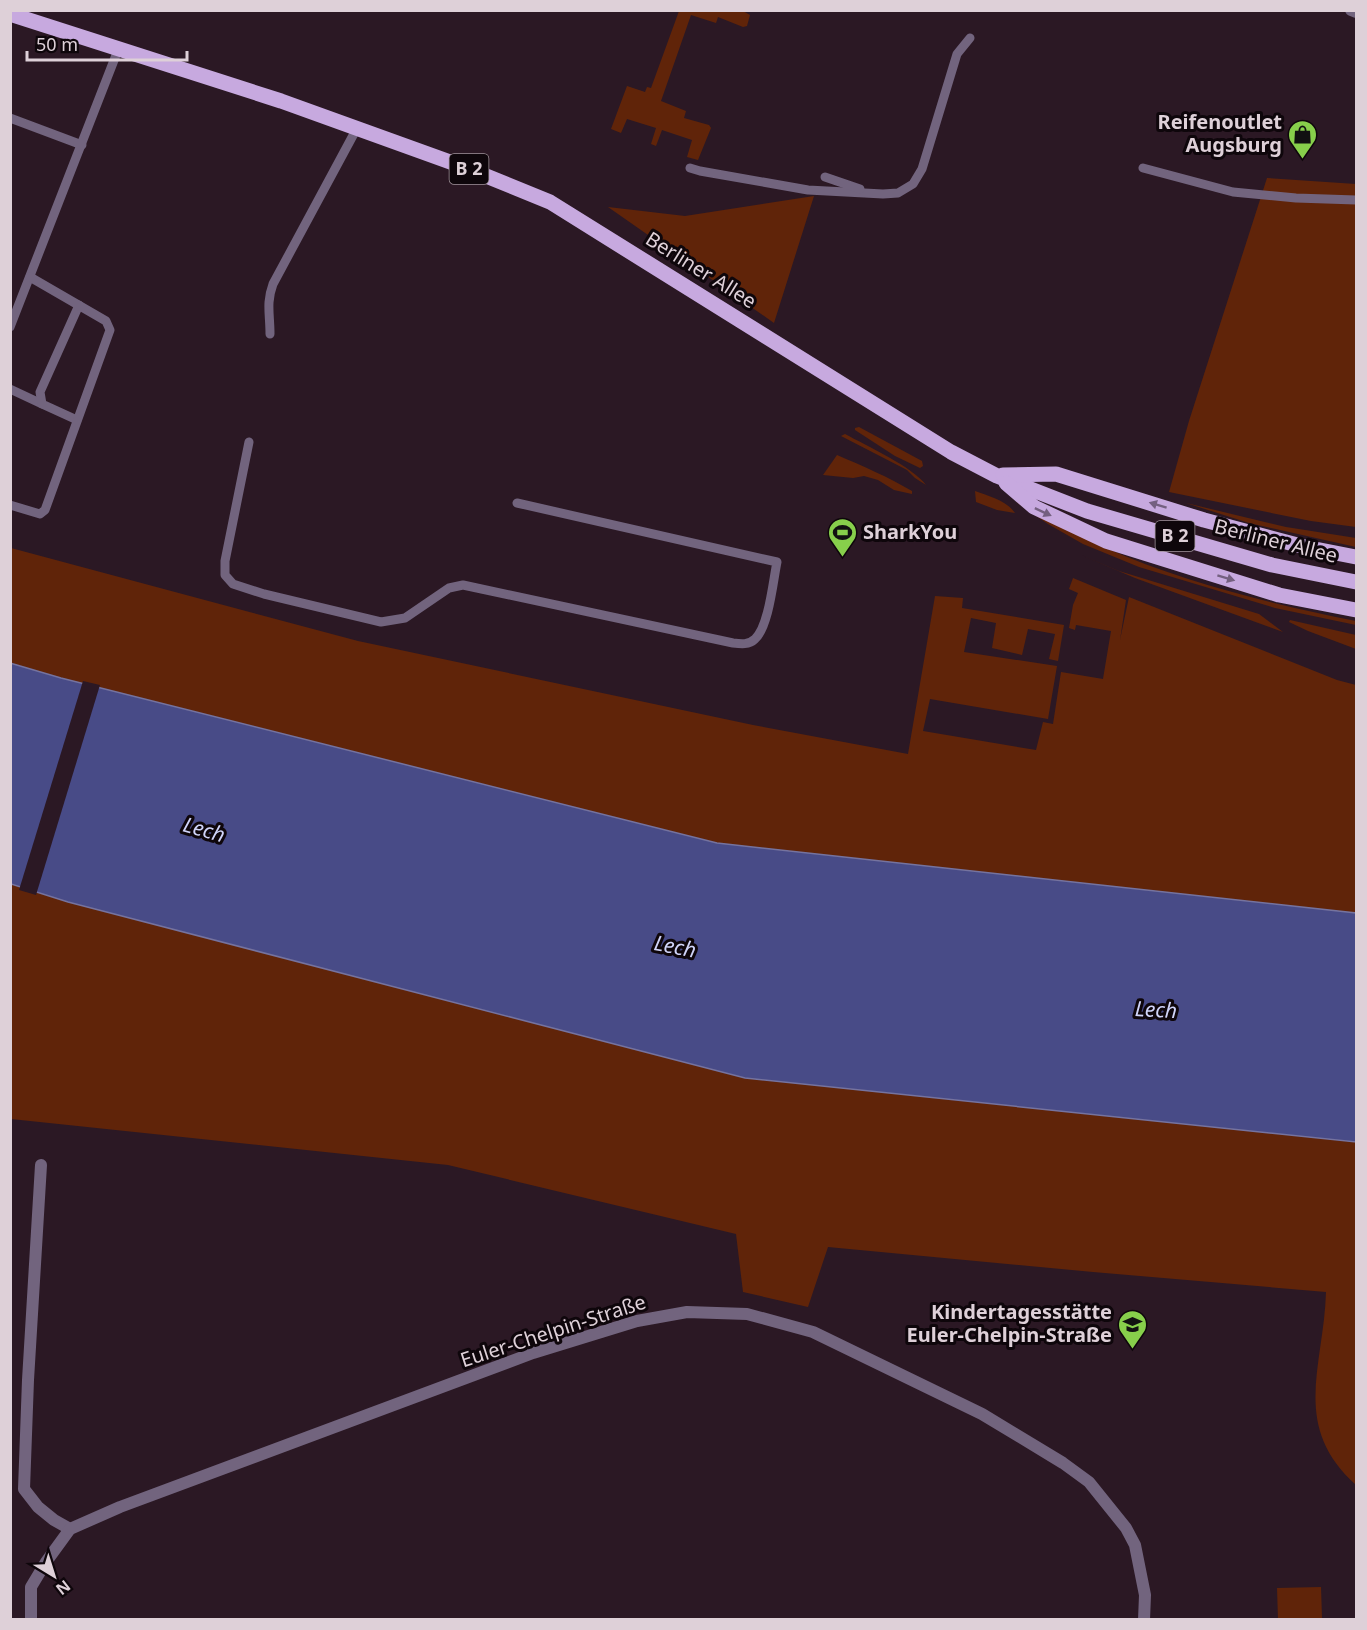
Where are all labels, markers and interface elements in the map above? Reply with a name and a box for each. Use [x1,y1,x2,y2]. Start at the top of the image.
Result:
scale bar [27,24,188,62]
text: 50 m [36,32,78,56]
place label: Reifenoutlet Augsburg [1158,108,1282,158]
shop icon: Reifenoutlet Augsburg [1287,118,1319,160]
road number: B 2 [450,154,488,184]
street label: Berliner Allee [641,225,762,314]
one-way arrow [1149,500,1167,509]
one-way arrow [1034,507,1051,516]
street label: Berliner Allee [1212,512,1340,569]
sports icon: SharkYou [826,516,858,558]
place label: SharkYou [863,518,957,545]
road number: B 2 [1156,521,1194,551]
one-way arrow [1217,574,1235,583]
water label: Lech [180,810,228,848]
water label: Lech [652,928,699,964]
water label: Lech [1134,994,1178,1024]
street label: Euler-Chelpin-Straße [457,1288,649,1373]
place label: Kindertagesstätte Euler-Chelpin-Straße [907,1298,1112,1348]
school or university icon: Kindertagesstätte Euler-Chelpin-Straße [1117,1308,1149,1350]
north arrow [24,1546,84,1606]
text: N [51,1575,75,1600]

